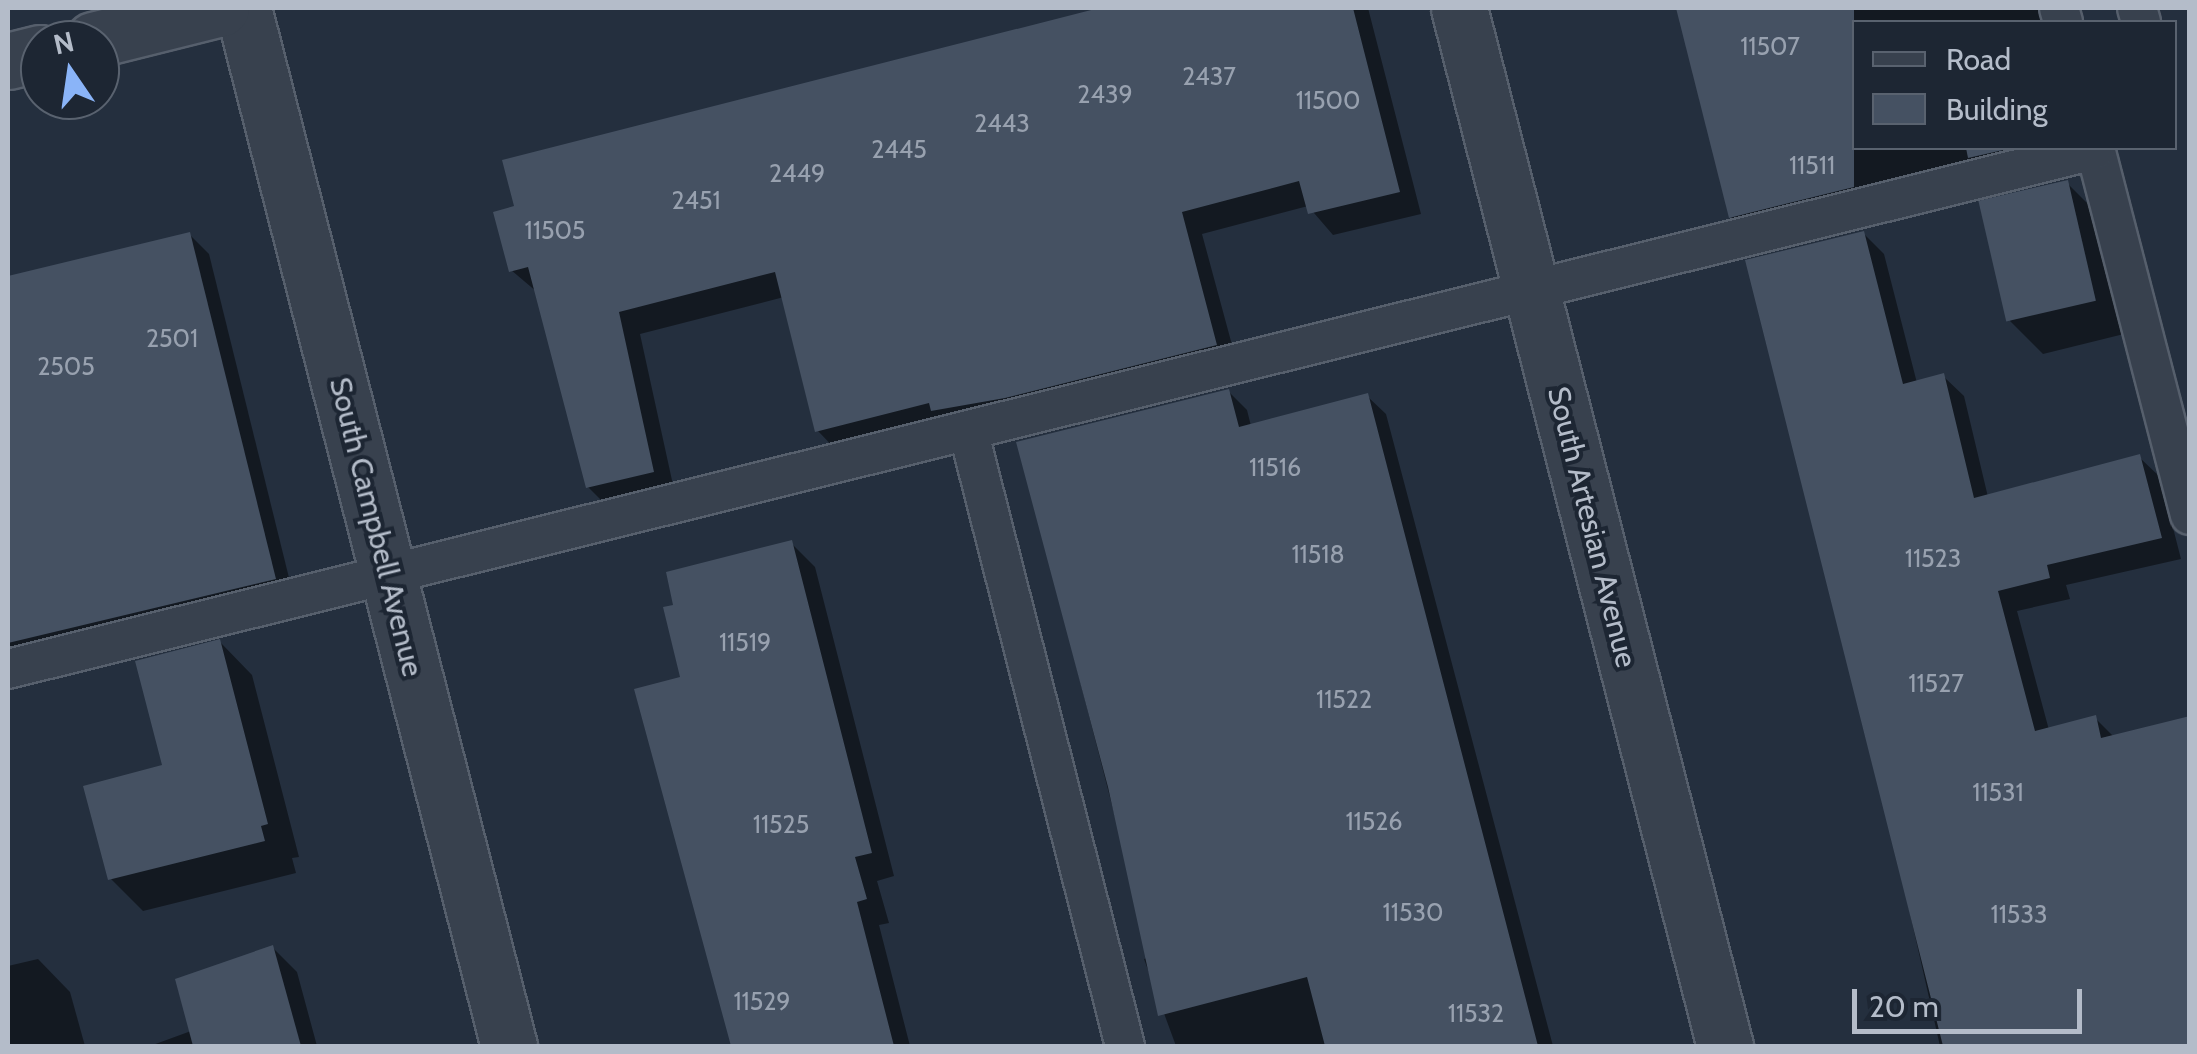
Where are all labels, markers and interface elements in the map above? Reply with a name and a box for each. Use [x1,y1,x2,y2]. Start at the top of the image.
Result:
north arrow [20,20,120,120]
legend [1852,20,2177,150]
text: N [50,24,77,62]
house number: 11507 [1740,31,1800,61]
text: Road [1946,41,2011,78]
house number: 2437 [1182,61,1236,91]
house number: 2439 [1077,79,1133,109]
house number: 11500 [1296,85,1360,115]
text: Building [1946,91,2048,128]
house number: 2443 [974,108,1030,138]
house number: 2445 [871,134,927,164]
house number: 11511 [1789,150,1835,180]
house number: 2449 [769,158,825,188]
house number: 2451 [671,185,721,215]
house number: 11505 [525,215,585,245]
house number: 2501 [146,323,198,353]
house number: 2505 [37,351,95,381]
street label: South Campbell Avenue [321,374,431,680]
street label: South Artesian Avenue [1540,383,1644,671]
house number: 11516 [1249,452,1301,482]
house number: 11518 [1291,539,1345,569]
house number: 11523 [1905,543,1961,573]
house number: 11519 [719,627,771,657]
house number: 11527 [1908,668,1964,698]
house number: 11522 [1316,684,1372,714]
house number: 11531 [1972,777,2024,807]
house number: 11526 [1345,806,1403,836]
house number: 11525 [753,809,809,839]
house number: 11530 [1383,897,1443,927]
house number: 11533 [1991,899,2047,929]
scale bar [1857,969,2087,1031]
house number: 11529 [733,986,791,1016]
text: 20 m [1869,988,1939,1025]
house number: 11532 [1448,998,1504,1028]

